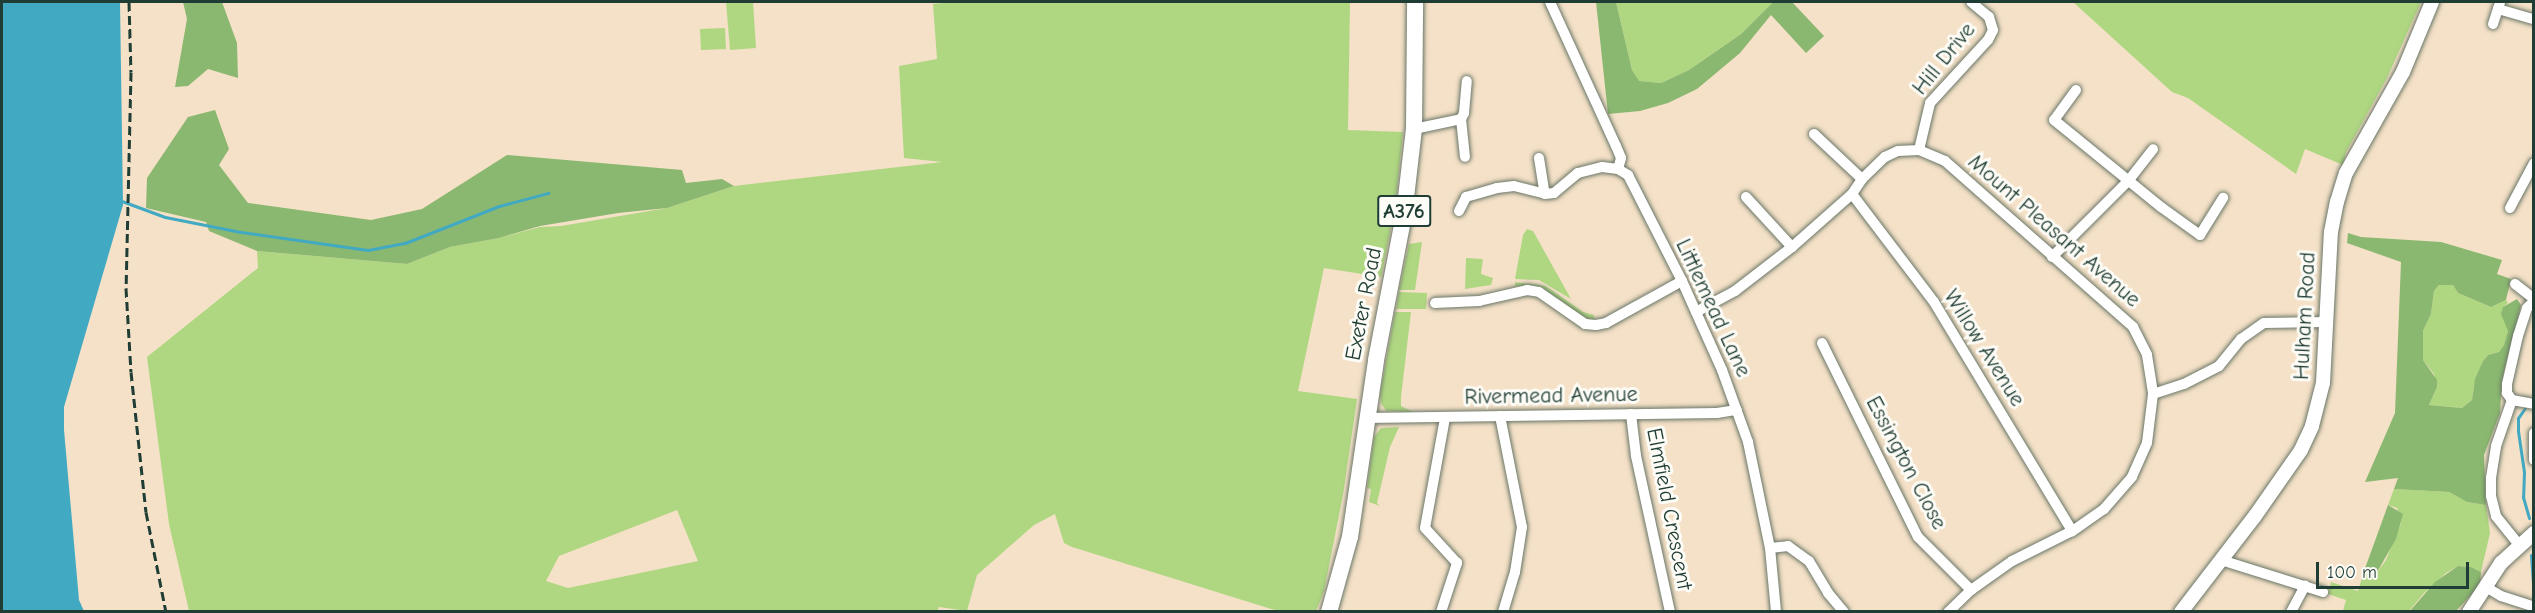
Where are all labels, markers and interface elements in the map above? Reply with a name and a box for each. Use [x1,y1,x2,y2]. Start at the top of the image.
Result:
street label: Hill Drive [1907,18,1981,100]
street label: Mount Pleasant Avenue [1962,149,2146,313]
road number: A376 [1377,193,1431,229]
street label: Littlemead Lane [1670,235,1756,381]
street label: Exeter Road [1340,245,1388,363]
street label: Hulham Road [2288,251,2322,381]
street label: Willow Avenue [1938,285,2030,411]
street label: Rivermead Avenue [1464,381,1638,411]
street label: Essington Close [1860,392,1952,534]
street label: Elmfield Crescent [1640,426,1698,592]
scale bar [2319,550,2472,588]
text: 100 m [2327,562,2377,583]

